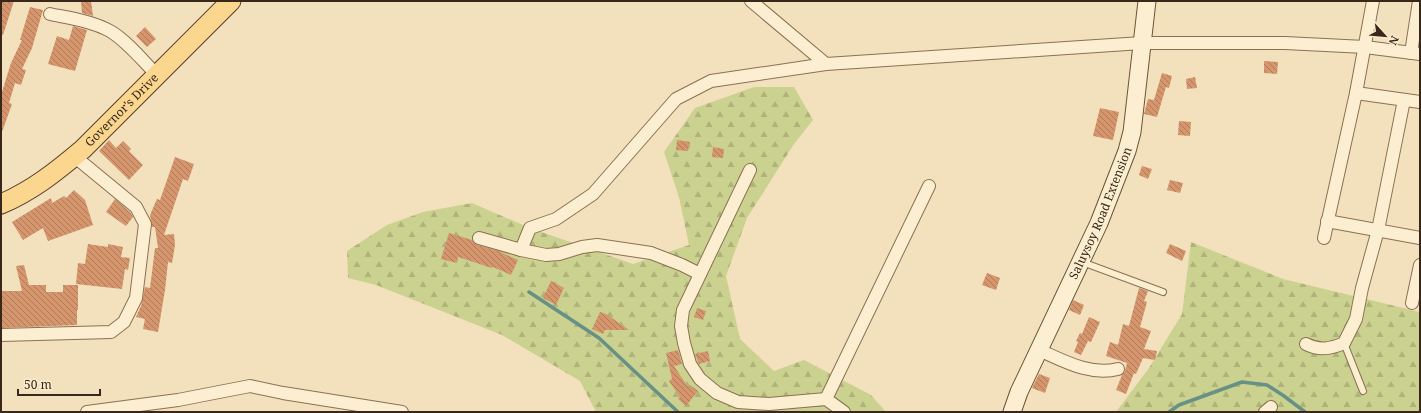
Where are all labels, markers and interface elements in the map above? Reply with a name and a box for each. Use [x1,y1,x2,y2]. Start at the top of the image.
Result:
north arrow [1365,16,1405,56]
text: N [1386,33,1403,48]
street label: Governor's Drive [81,69,162,150]
street label: Saluysoy Road Extension [1065,144,1136,282]
scale bar [18,371,100,397]
text: 50 m [24,376,52,393]

